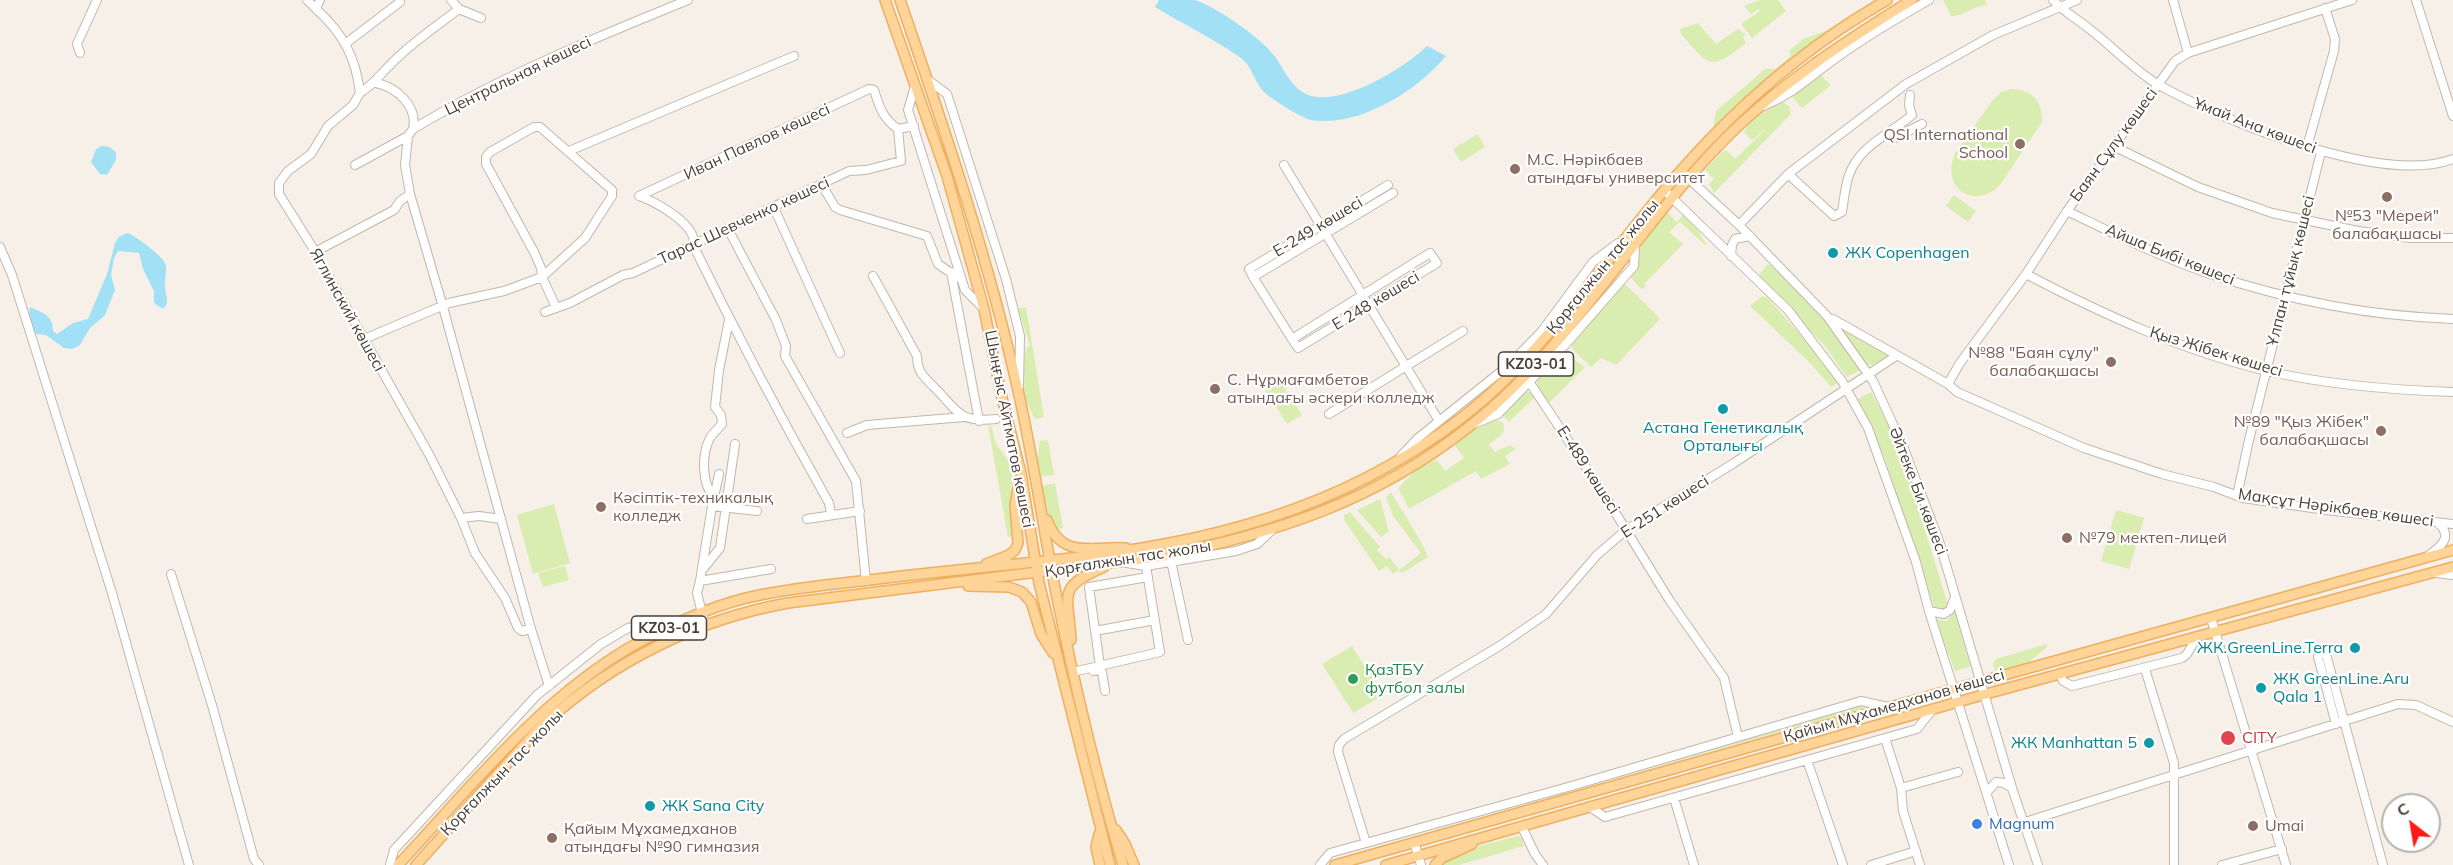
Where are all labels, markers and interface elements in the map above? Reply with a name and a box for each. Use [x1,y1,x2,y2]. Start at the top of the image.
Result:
street label: Центральная көшесі [442,32,594,120]
street label: Баян Сұлу көшесі [2066,84,2162,206]
street label: Ұмай Ана көшесі [2191,94,2319,158]
street label: Иван Павлов көшесі [681,100,833,184]
place label: QSI International School [1884,125,2008,163]
marker: QSI International School [2013,137,2027,151]
place label: М.С. Нәрікбаев атындағы университет [1527,150,1705,188]
marker: М.С. Нәрікбаев атындағы университет [1508,162,1522,176]
street label: Тарас Шевченко көшесі [655,173,833,269]
marker: №53 "Мерей" балабақшасы [2380,190,2394,204]
street label: Е-249 көшесі [1270,193,1366,261]
street label: Ұлпан тұйық көшесі [2263,194,2319,348]
street label: Қорғалжын тас жолы [1543,196,1663,338]
place label: №53 "Мерей" балабақшасы [2332,206,2442,244]
street label: Айша Бибі көшесі [2102,220,2238,290]
place label: ЖК Copenhagen [1845,243,1970,263]
street label: Яглинский көшесі [305,245,389,375]
marker: ЖК Copenhagen [1826,246,1840,260]
street label: Е 248 көшесі [1329,267,1423,335]
street label: Қыз Жібек көшесі [2147,323,2285,381]
street label: Шыңғыс Айтматов көшесі [980,328,1038,530]
place label: №88 "Баян сұлу" балабақшасы [1968,343,2099,381]
road number: KZ03-01 [1498,352,1574,376]
marker: №88 "Баян сұлу" балабақшасы [2104,355,2118,369]
place label: С. Нұрмағамбетов атындағы әскери колледж [1227,370,1434,408]
marker: С. Нұрмағамбетов атындағы әскери колледж [1208,382,1222,396]
marker: Астана Генетикалық Орталығы [1716,402,1730,416]
place label: №89 "Қыз Жібек" балабақшасы [2234,412,2369,450]
place label: Астана Генетикалық Орталығы [1643,418,1803,456]
street label: Е-489 көшесі [1552,422,1624,518]
street label: Әйтеке Би көшесі [1885,424,1951,558]
marker: №89 "Қыз Жібек" балабақшасы [2374,424,2388,438]
street label: Е-251 көшесі [1617,471,1713,543]
street label: Мақсұт Нәрікбаев көшесі [2237,485,2435,531]
place label: Кәсіптік-техникалық колледж [613,488,773,526]
marker: Кәсіптік-техникалық колледж [594,500,608,514]
place label: №79 мектеп-лицей [2079,528,2227,548]
marker: №79 мектеп-лицей [2060,531,2074,545]
street label: Қорғалжын тас жолы [1044,536,1212,582]
road number: KZ03-01 [632,616,706,640]
place label: ЖК.GreenLine.Terra [2197,638,2343,658]
marker: ЖК.GreenLine.Terra [2348,641,2362,655]
place label: ҚазТБУ футбол залы [1365,660,1465,698]
street label: Қайым Мұхамедханов көшесі [1781,665,2007,747]
place label: ЖК GreenLine.Aru Qala 1 [2273,669,2409,707]
marker: ҚазТБУ футбол залы [1346,672,1360,686]
marker: ЖК GreenLine.Aru Qala 1 [2254,681,2268,695]
street label: Қорғалжын тас жолы [437,706,567,840]
place label: CITY [2242,728,2277,748]
marker: CITY [2219,729,2237,747]
place label: ЖК Manhattan 5 [2011,733,2137,753]
marker: ЖК Manhattan 5 [2142,736,2156,750]
north arrow [2381,793,2441,853]
place label: ЖК Sana City [662,796,764,816]
text: С [2393,798,2413,821]
marker: ЖК Sana City [643,799,657,813]
place label: Magnum [1989,814,2055,834]
place label: Umai [2265,816,2304,836]
marker: Magnum [1970,817,1984,831]
place label: Қайым Мұхамедханов атындағы №90 гимназия [564,819,759,857]
marker: Umai [2246,819,2260,833]
marker: Қайым Мұхамедханов атындағы №90 гимназия [545,831,559,845]

